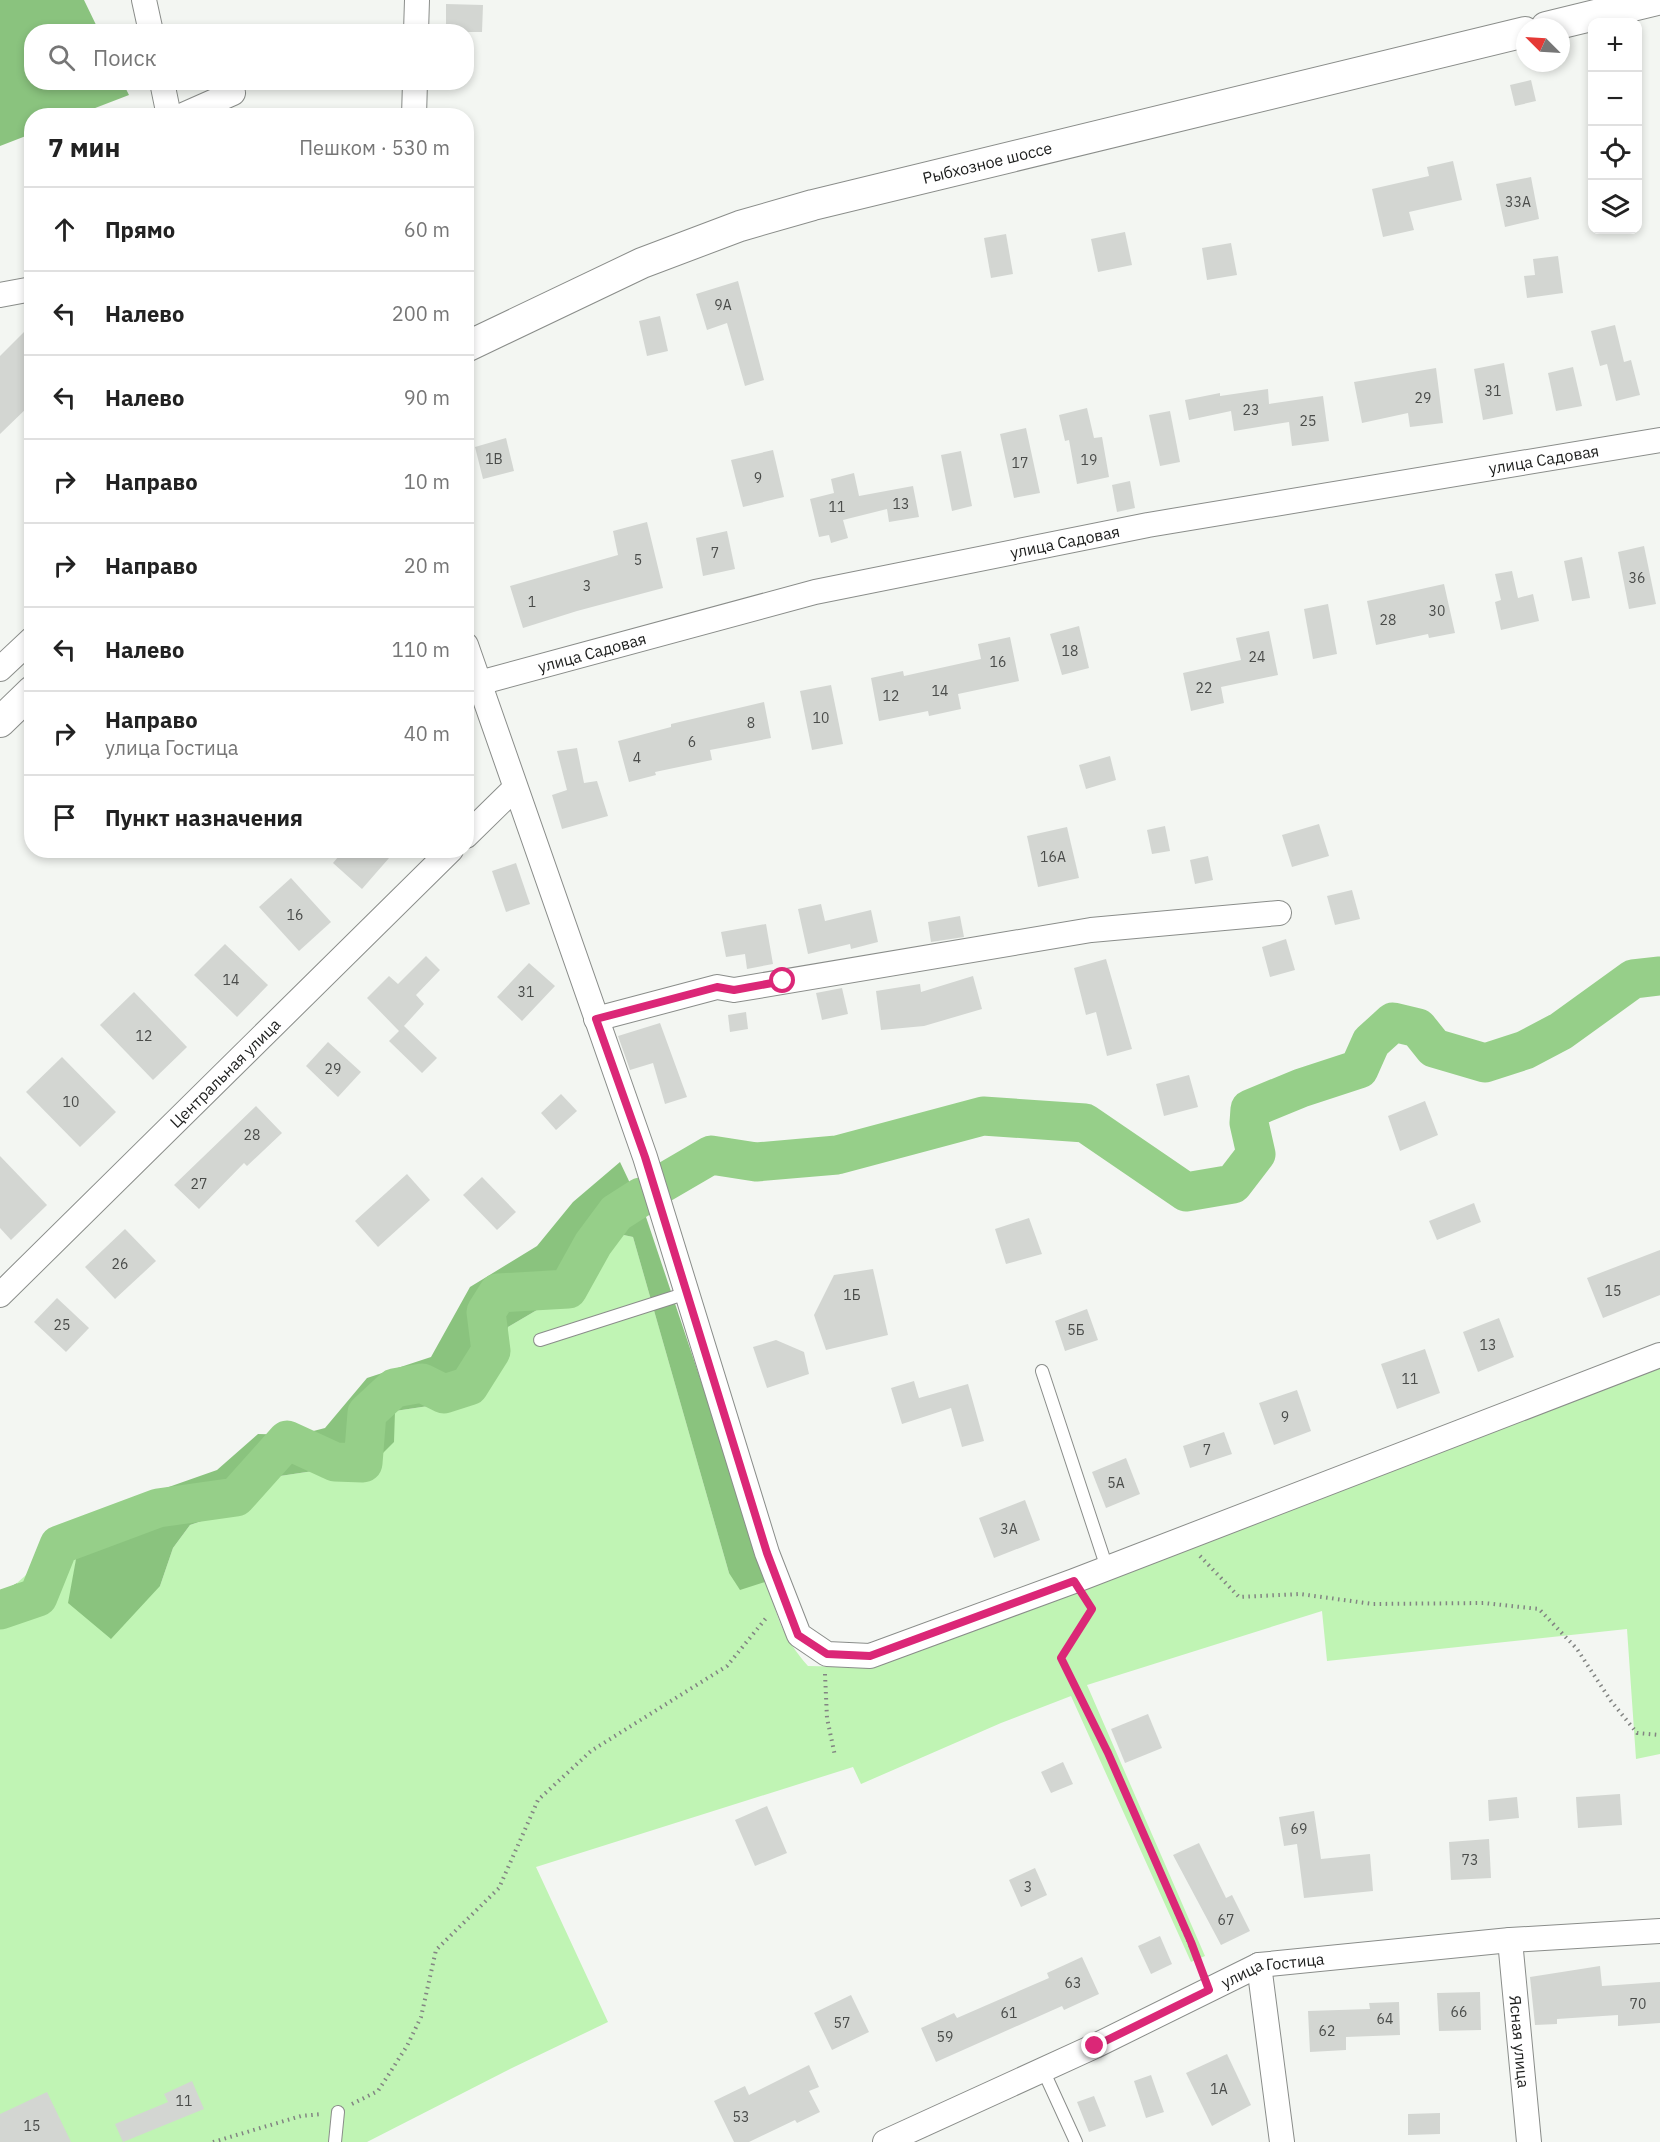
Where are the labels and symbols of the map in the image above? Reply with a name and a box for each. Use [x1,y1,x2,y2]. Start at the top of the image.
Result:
north arrow [1516,18,1570,72]
street label: Рыбхозное шоссе [921,137,1054,188]
house number: 33А [1505,193,1531,211]
house number: 9А [714,296,732,314]
house number: 31 [1485,382,1501,400]
house number: 29 [1415,389,1431,407]
house number: 23 [1243,401,1259,419]
house number: 25 [1300,412,1316,430]
street label: улица Садовая [1487,440,1600,478]
house number: 1В [485,450,503,468]
house number: 19 [1081,451,1097,469]
house number: 17 [1012,454,1028,472]
house number: 9 [754,469,762,487]
house number: 13 [893,495,909,513]
house number: 11 [829,498,845,516]
street label: улица Садовая [1008,521,1122,563]
house number: 7 [711,544,719,562]
house number: 5 [634,551,642,569]
house number: 36 [1629,569,1645,587]
house number: 3 [583,577,591,595]
house number: 1 [528,593,536,611]
house number: 30 [1429,602,1445,620]
house number: 28 [1380,611,1396,629]
street label: улица Садовая [536,628,648,677]
house number: 18 [1062,642,1078,660]
house number: 24 [1249,648,1265,666]
house number: 16 [990,653,1006,671]
house number: 22 [1196,679,1212,697]
house number: 14 [932,682,948,700]
house number: 12 [883,687,899,705]
house number: 10 [813,709,829,727]
house number: 8 [747,714,755,732]
house number: 6 [688,733,696,751]
house number: 4 [633,749,641,767]
house number: 16А [1040,848,1066,866]
house number: 16 [287,906,303,924]
route start [769,967,795,993]
house number: 14 [223,971,239,989]
house number: 31 [518,983,534,1001]
street label: Центральная улица [165,1014,285,1132]
house number: 12 [136,1027,152,1045]
house number: 29 [325,1060,341,1078]
house number: 10 [63,1093,79,1111]
house number: 28 [244,1126,260,1144]
house number: 27 [191,1175,207,1193]
house number: 26 [112,1255,128,1273]
house number: 15 [1605,1282,1621,1300]
house number: 1Б [843,1286,861,1304]
house number: 25 [54,1316,70,1334]
house number: 5Б [1067,1321,1085,1339]
house number: 13 [1480,1336,1496,1354]
house number: 11 [1402,1370,1418,1388]
house number: 9 [1281,1408,1289,1426]
house number: 7 [1203,1441,1211,1459]
house number: 5А [1107,1474,1125,1492]
house number: 3А [1000,1520,1018,1538]
house number: 69 [1291,1820,1307,1838]
house number: 73 [1462,1851,1478,1869]
house number: 3 [1024,1878,1032,1896]
house number: 67 [1218,1911,1234,1929]
street label: улица Гостица [1218,1949,1326,1992]
house number: 63 [1065,1974,1081,1992]
street label: Ясная улица [1505,1994,1534,2089]
house number: 70 [1630,1995,1646,2013]
house number: 66 [1451,2003,1467,2021]
house number: 61 [1001,2004,1017,2022]
house number: 64 [1377,2010,1393,2028]
house number: 57 [834,2014,850,2032]
house number: 62 [1319,2022,1335,2040]
house number: 59 [937,2028,953,2046]
route end [1081,2032,1107,2058]
house number: 1А [1210,2080,1228,2098]
house number: 11 [176,2092,192,2110]
house number: 53 [733,2108,749,2126]
house number: 15 [24,2117,40,2135]

